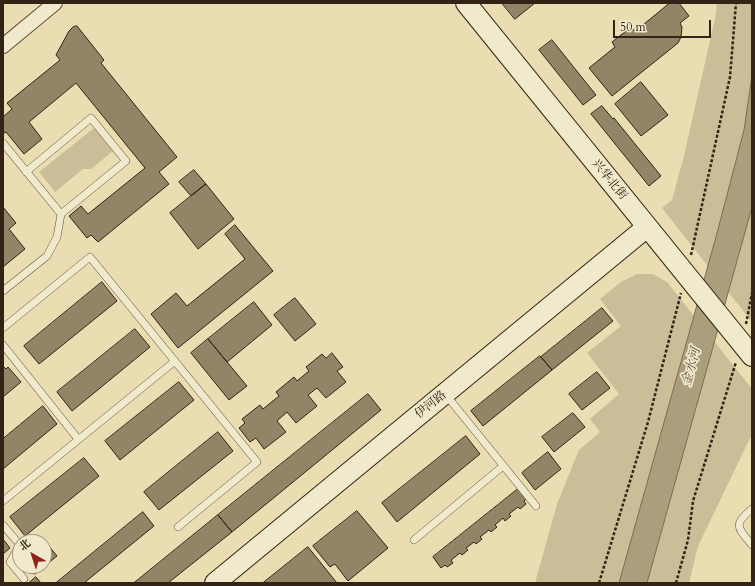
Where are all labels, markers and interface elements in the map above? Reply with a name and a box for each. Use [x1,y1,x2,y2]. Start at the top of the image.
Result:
scale bar [615,12,713,38]
text: 50 m [620,19,646,35]
street label: 兴华北街 [588,157,630,203]
water label: 金水河 [679,346,705,388]
street label: 伊河路 [412,388,450,422]
north arrow [12,534,52,574]
text: 北 [16,536,34,554]

